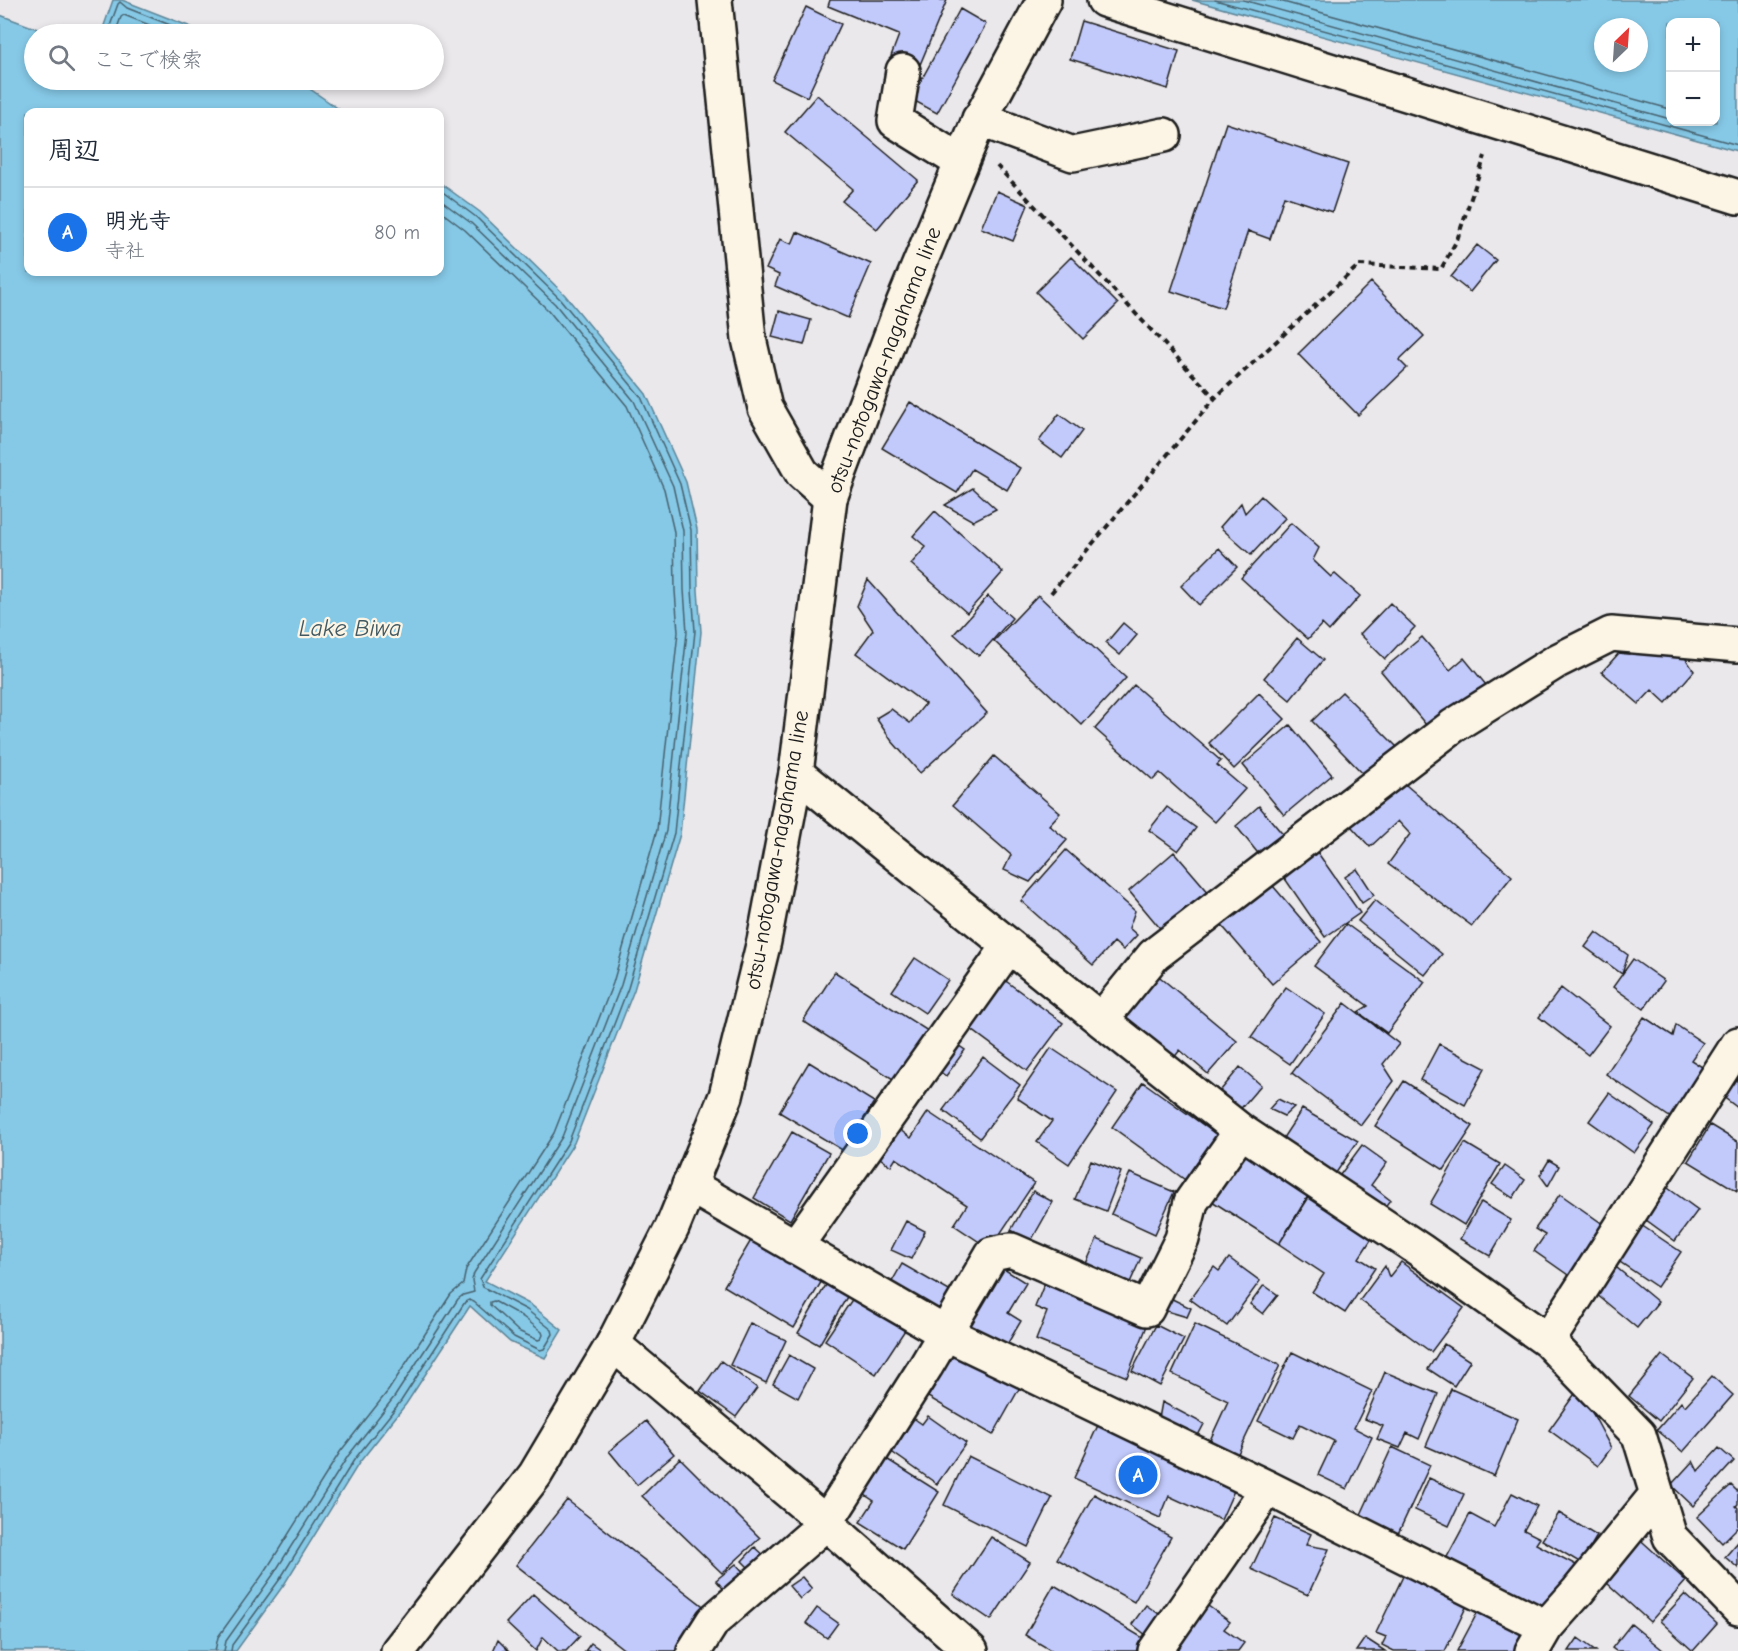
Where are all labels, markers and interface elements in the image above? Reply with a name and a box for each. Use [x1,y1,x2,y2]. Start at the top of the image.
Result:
north arrow [1594,18,1648,72]
map controls [1666,18,1720,126]
button: + [1666,18,1720,72]
search box [24,24,444,90]
icon: search [45,41,78,74]
text: ここで検索 [93,47,203,73]
button: − [1666,72,1720,126]
text: 周辺 [48,136,100,166]
text: 明光寺 [105,208,171,234]
text: A [62,221,73,244]
text: 80 m [374,221,420,244]
street label: otsu-notogawa-nagahama line [821,223,947,497]
text: 寺社 [105,239,145,262]
water label: Lake Biwa [299,614,401,642]
street label: otsu-notogawa-nagahama line [740,708,814,992]
your location [843,1119,872,1148]
pin: A [1118,1452,1158,1498]

